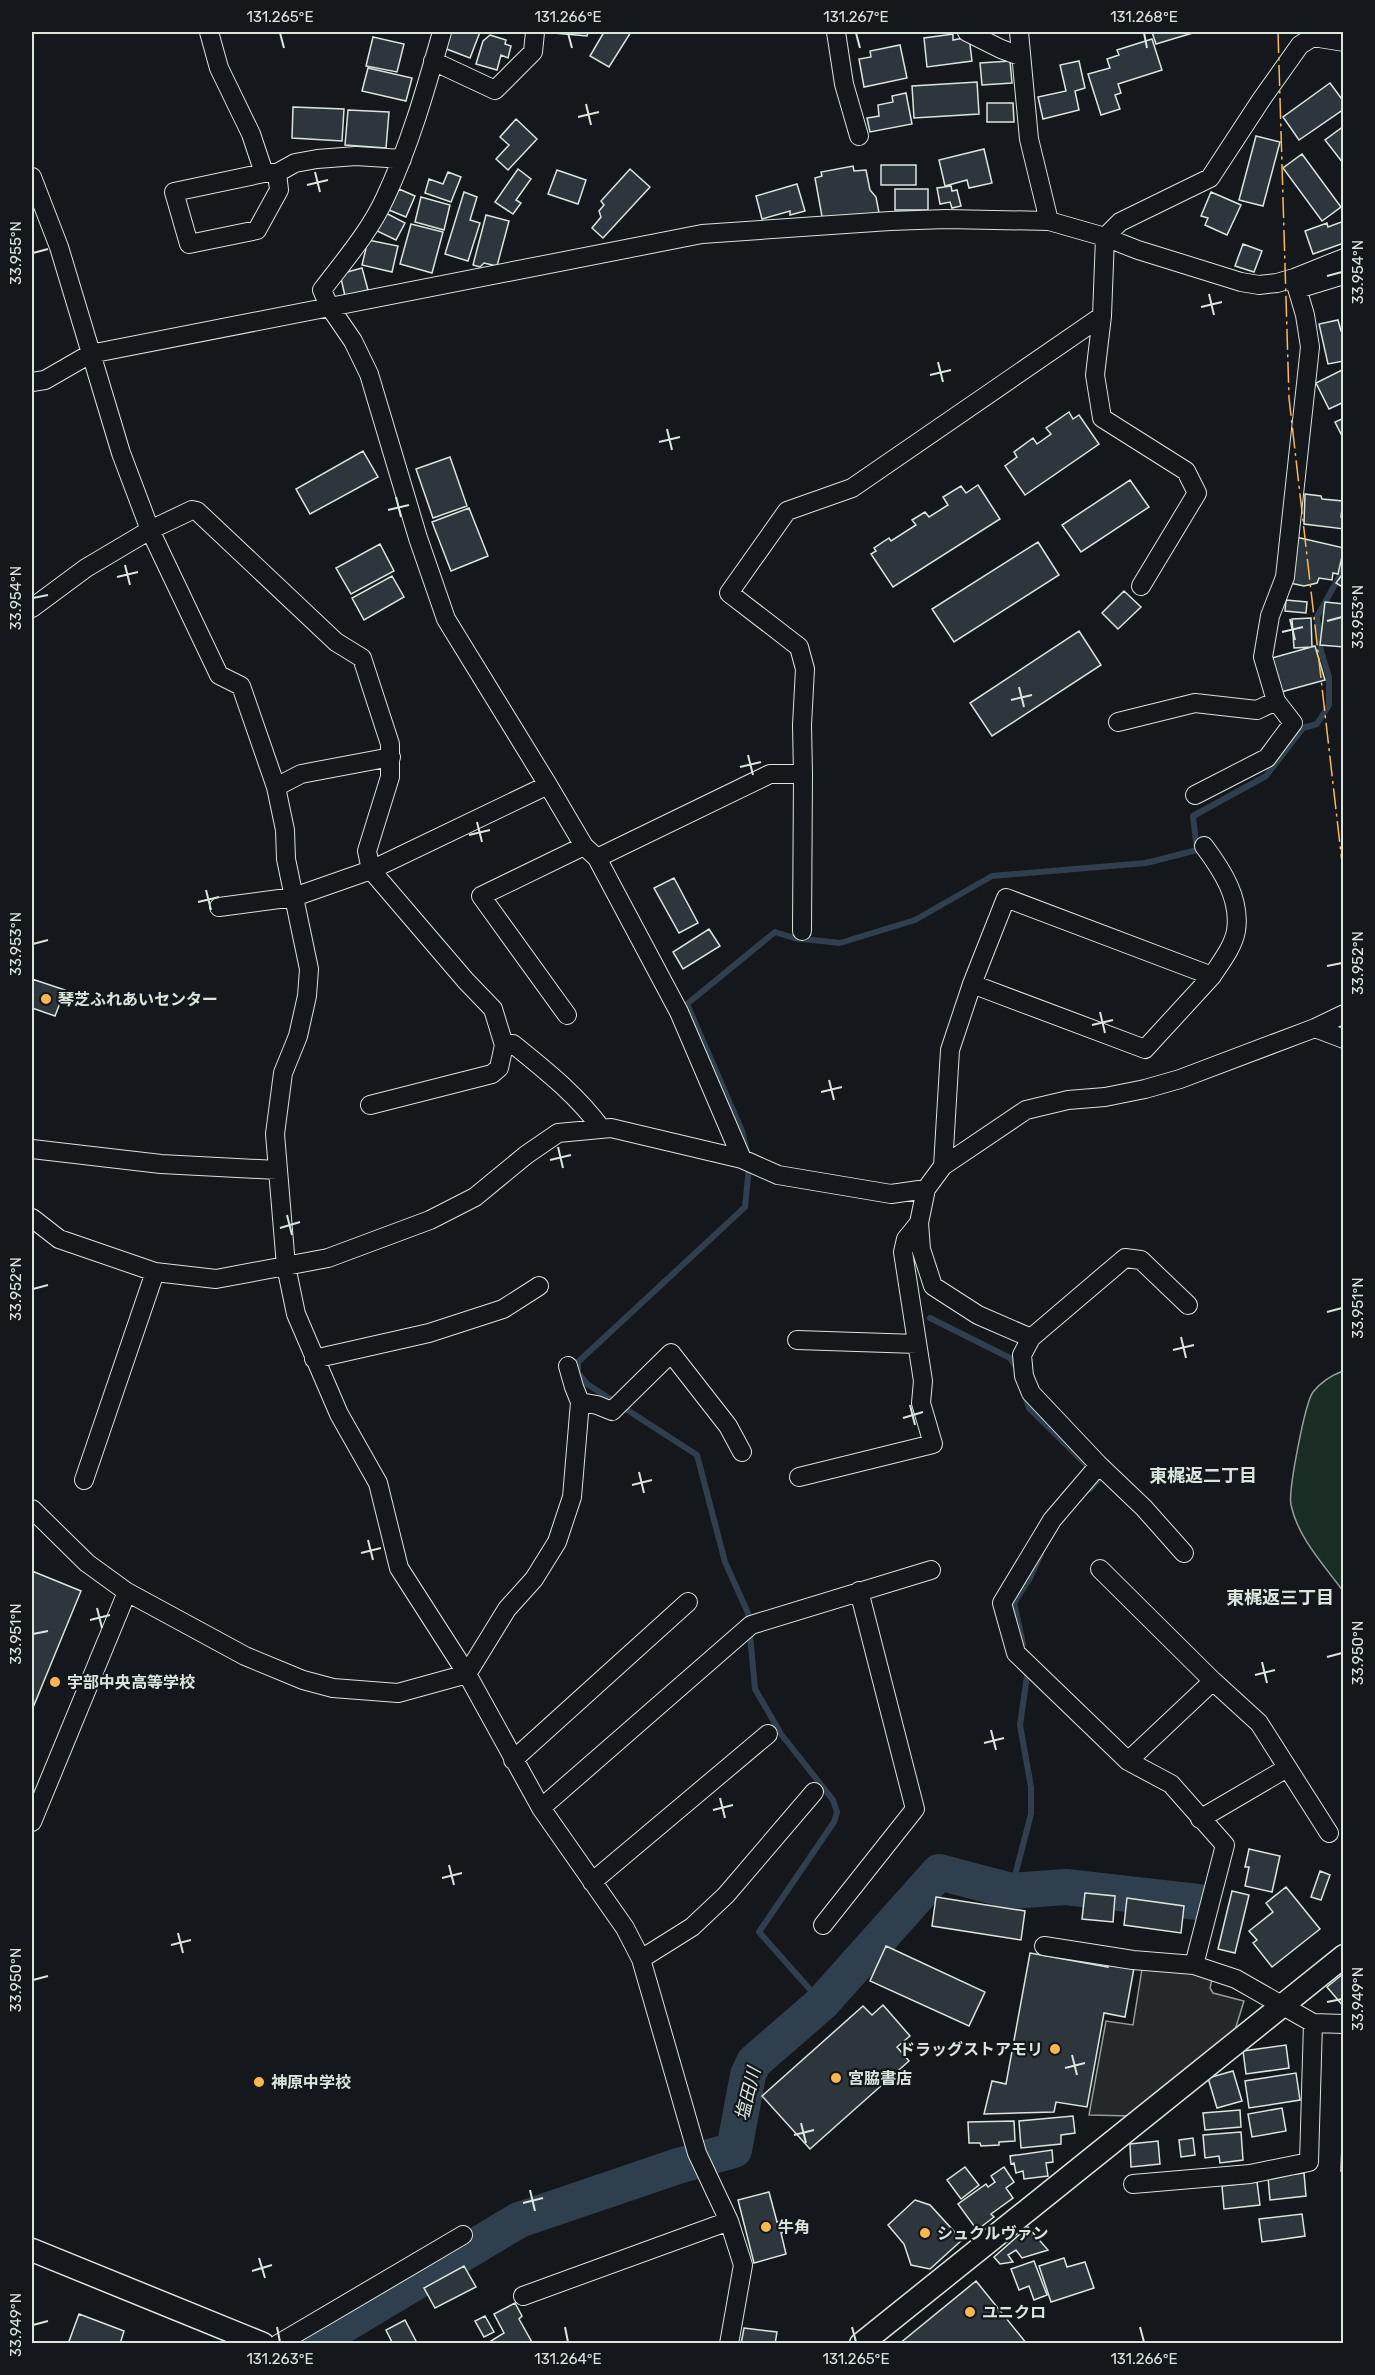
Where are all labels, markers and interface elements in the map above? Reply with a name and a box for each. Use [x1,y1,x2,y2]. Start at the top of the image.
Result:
text: 131.265°E [246,8,314,26]
text: 131.266°E [534,8,602,26]
text: 131.267°E [823,8,889,26]
text: 131.268°E [1110,8,1178,26]
text: 33.955°N [7,221,25,285]
text: 33.954°N [1349,240,1367,304]
text: 33.954°N [7,566,25,630]
text: 33.953°N [1349,585,1367,649]
text: 33.953°N [7,912,25,976]
text: 33.952°N [1349,931,1367,995]
place label: 琴芝ふれあいセンター [58,990,218,1009]
marker: 琴芝ふれあいセンター [39,992,53,1006]
text: 33.952°N [7,1257,25,1321]
text: 33.951°N [1349,1277,1367,1339]
district label: 東梶返二丁目 [1149,1465,1257,1487]
district label: 東梶返三丁目 [1226,1587,1334,1609]
text: 33.951°N [7,1603,25,1665]
text: 33.950°N [1349,1621,1367,1685]
place label: 宇部中央高等学校 [67,1673,195,1692]
marker: 宇部中央高等学校 [48,1675,62,1689]
text: 33.950°N [7,1948,25,2012]
text: 33.949°N [1349,1967,1367,2031]
place label: ドラッグストアモリ [899,2040,1043,2059]
marker: ドラッグストアモリ [1048,2042,1062,2056]
water label: 塩田川 [731,2063,766,2123]
place label: 宮脇書店 [848,2069,912,2088]
marker: 宮脇書店 [829,2071,843,2085]
place label: 神原中学校 [271,2073,351,2092]
marker: 神原中学校 [252,2075,266,2089]
place label: 牛角 [778,2218,810,2237]
marker: 牛角 [759,2220,773,2234]
place label: シュクルヴァン [937,2224,1049,2243]
marker: シュクルヴァン [918,2226,932,2240]
text: 33.949°N [7,2293,25,2357]
place label: ユニクロ [982,2303,1046,2322]
marker: ユニクロ [963,2305,977,2319]
text: 131.263°E [246,2350,314,2368]
text: 131.264°E [534,2350,602,2368]
text: 131.265°E [822,2350,890,2368]
text: 131.266°E [1110,2350,1178,2368]

